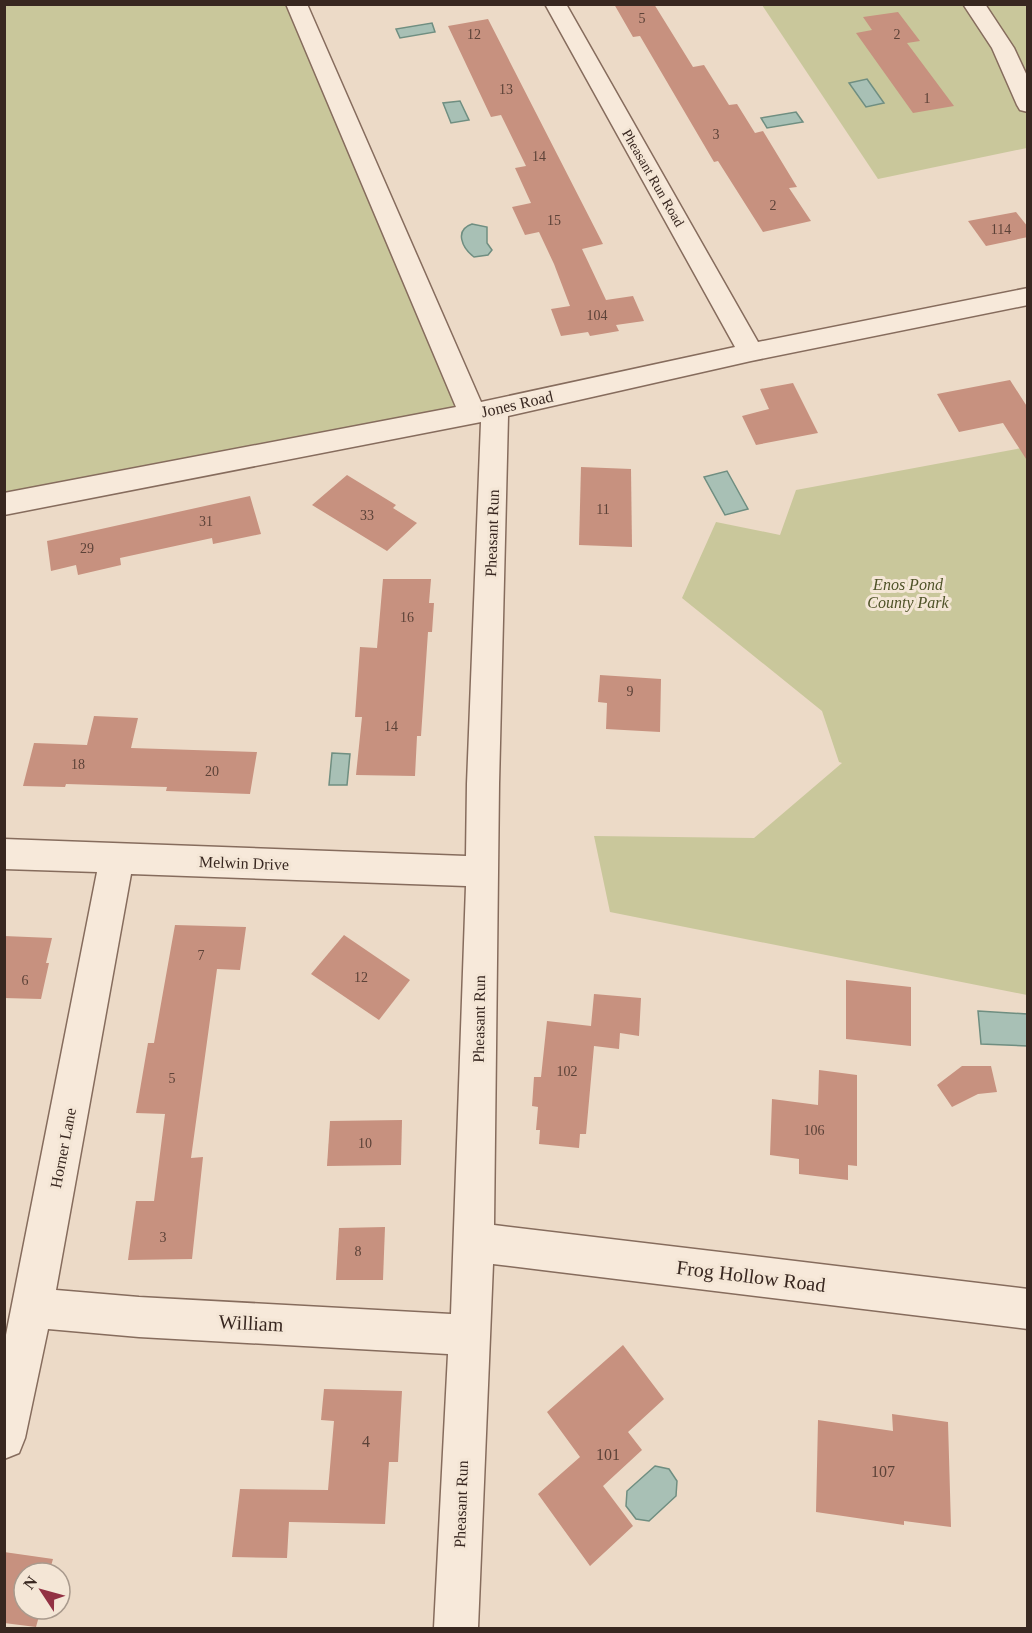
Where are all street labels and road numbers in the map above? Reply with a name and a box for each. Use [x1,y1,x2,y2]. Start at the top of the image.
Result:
street label: Pheasant Run Road [619,127,687,229]
street label: Jones Road [479,387,555,421]
street label: Pheasant Run [482,489,502,577]
street label: Melwin Drive [199,853,289,873]
street label: Pheasant Run [470,975,488,1063]
street label: Horner Lane [47,1106,79,1190]
street label: Frog Hollow Road [675,1256,827,1297]
street label: William [218,1310,284,1336]
street label: Pheasant Run [451,1460,471,1548]

